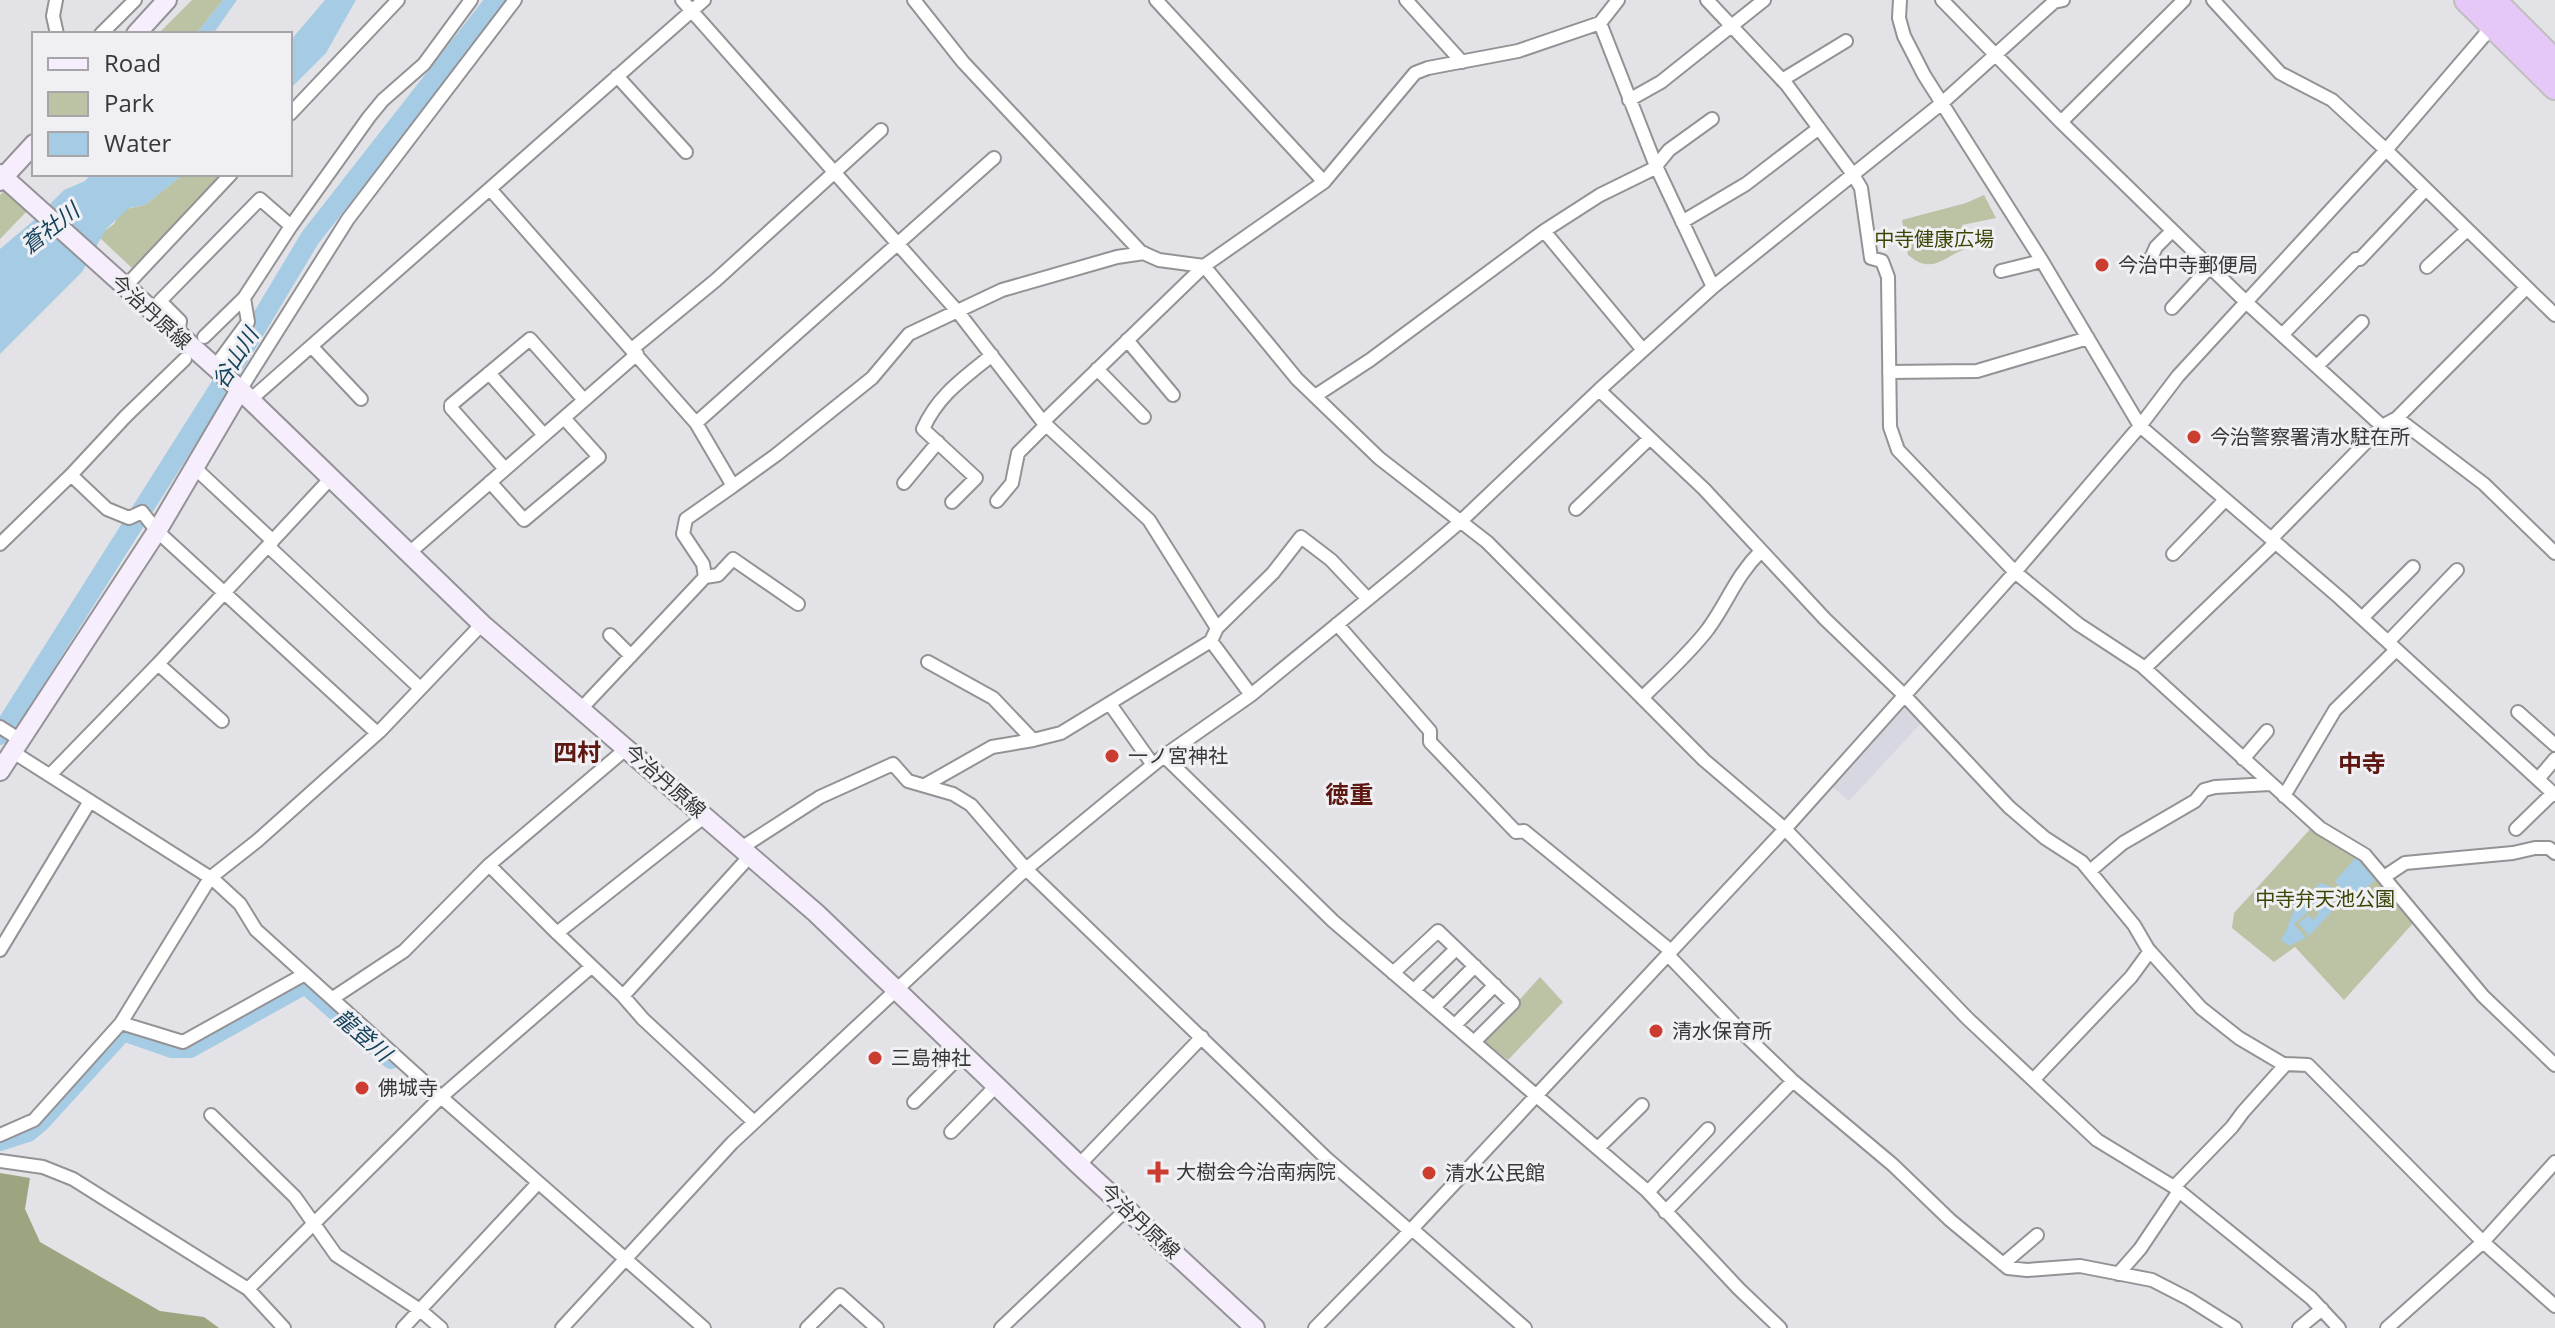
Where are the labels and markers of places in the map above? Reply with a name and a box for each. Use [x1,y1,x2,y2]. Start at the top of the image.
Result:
place label: 今治中寺郵便局 [2118,251,2258,278]
marker: 今治中寺郵便局 [2093,256,2111,274]
place label: 今治警察署清水駐在所 [2210,423,2410,450]
marker: 今治警察署清水駐在所 [2185,428,2203,446]
place label: 一ノ宮神社 [1128,742,1228,769]
marker: 一ノ宮神社 [1103,747,1121,765]
place label: 清水保育所 [1672,1017,1772,1044]
marker: 清水保育所 [1647,1022,1665,1040]
place label: 三島神社 [891,1044,971,1071]
marker: 三島神社 [866,1049,884,1067]
place label: 佛城寺 [378,1074,438,1101]
marker: 佛城寺 [353,1079,371,1097]
place label: 大樹会今治南病院 [1176,1158,1336,1185]
place label: 清水公民館 [1445,1159,1545,1186]
marker: 大樹会今治南病院 [1147,1161,1169,1183]
marker: 清水公民館 [1420,1164,1438,1182]

